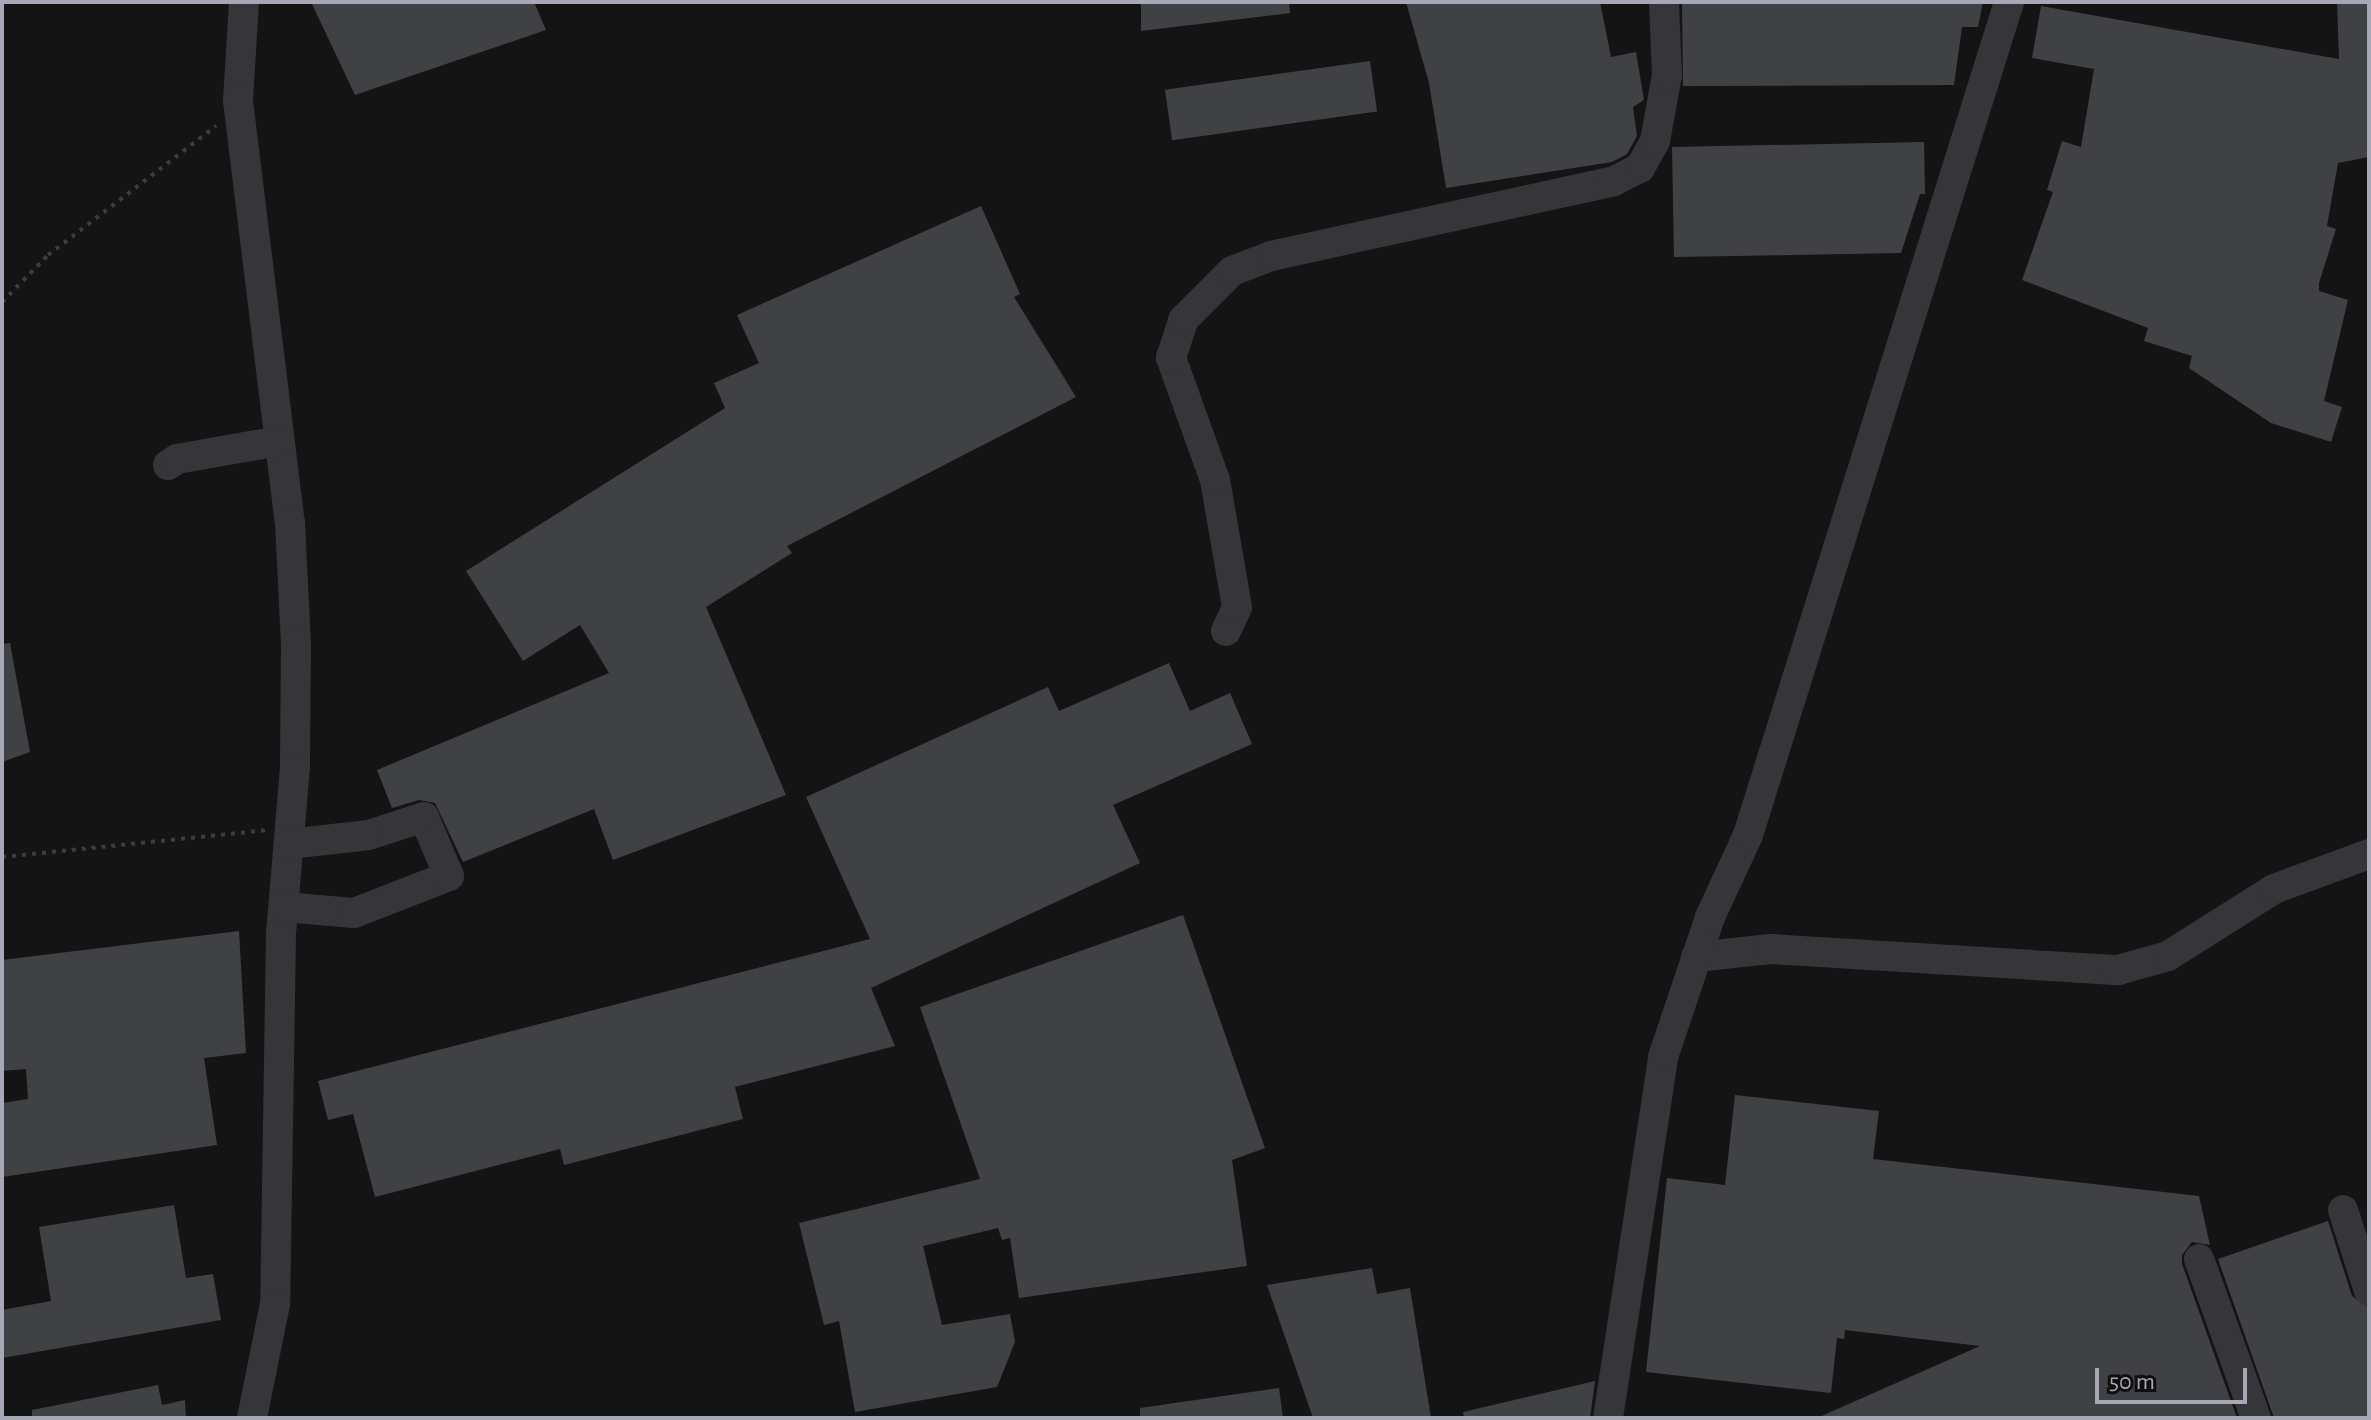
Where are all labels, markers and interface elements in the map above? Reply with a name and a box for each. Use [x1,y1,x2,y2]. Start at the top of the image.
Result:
scale bar [2099,1352,2251,1402]
text: 50 m [2109,1370,2155,1394]

